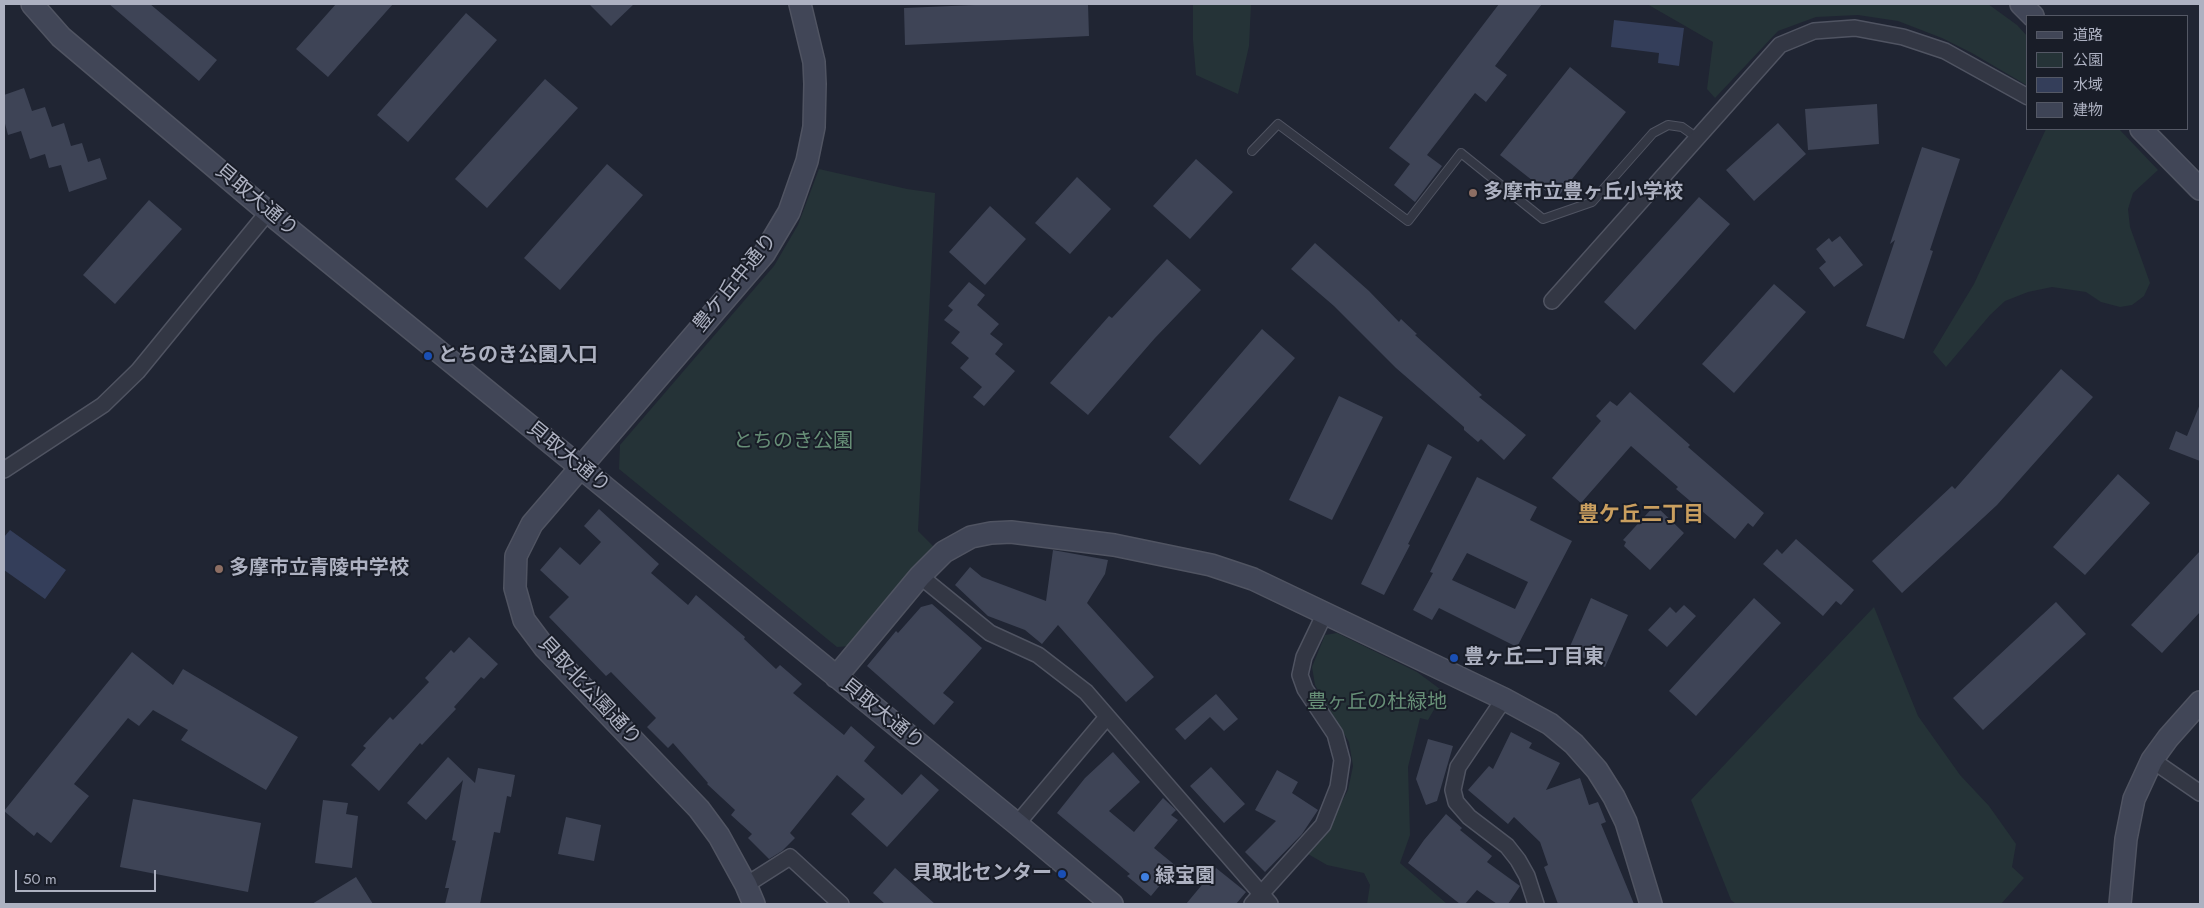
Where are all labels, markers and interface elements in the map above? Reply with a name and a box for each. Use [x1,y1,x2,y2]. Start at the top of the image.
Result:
legend [2026,15,2189,130]
text: 道路 [2073,24,2103,46]
text: 公園 [2073,49,2103,71]
text: 水域 [2073,74,2103,96]
text: 建物 [2073,99,2103,121]
street label: 貝取大通り [210,160,302,242]
place label: 多摩市立豊ヶ丘小学校 [1483,181,1683,205]
marker: 多摩市立豊ヶ丘小学校 [1467,187,1479,199]
street label: 豊ケ丘中通り [689,229,783,337]
place label: とちのき公園入口 [438,344,598,368]
marker: とちのき公園入口 [422,350,434,362]
street label: 貝取大通り [522,417,614,499]
park label: とちのき公園 [733,430,853,454]
district label: 豊ケ丘二丁目 [1578,503,1704,529]
place label: 多摩市立青陵中学校 [229,557,409,581]
marker: 多摩市立青陵中学校 [213,563,225,575]
street label: 貝取北公園通り [532,633,646,751]
place label: 豊ヶ丘二丁目東 [1464,646,1604,670]
marker: 豊ヶ丘二丁目東 [1448,652,1460,664]
street label: 貝取大通り [836,674,928,756]
park label: 豊ヶ丘の杜緑地 [1307,691,1447,715]
scale bar [18,860,159,892]
place label: 貝取北センター [912,862,1052,886]
place label: 緑宝園 [1155,865,1215,889]
text: 50 m [23,868,57,890]
marker: 貝取北センター [1056,868,1068,880]
marker: 緑宝園 [1139,871,1151,883]

